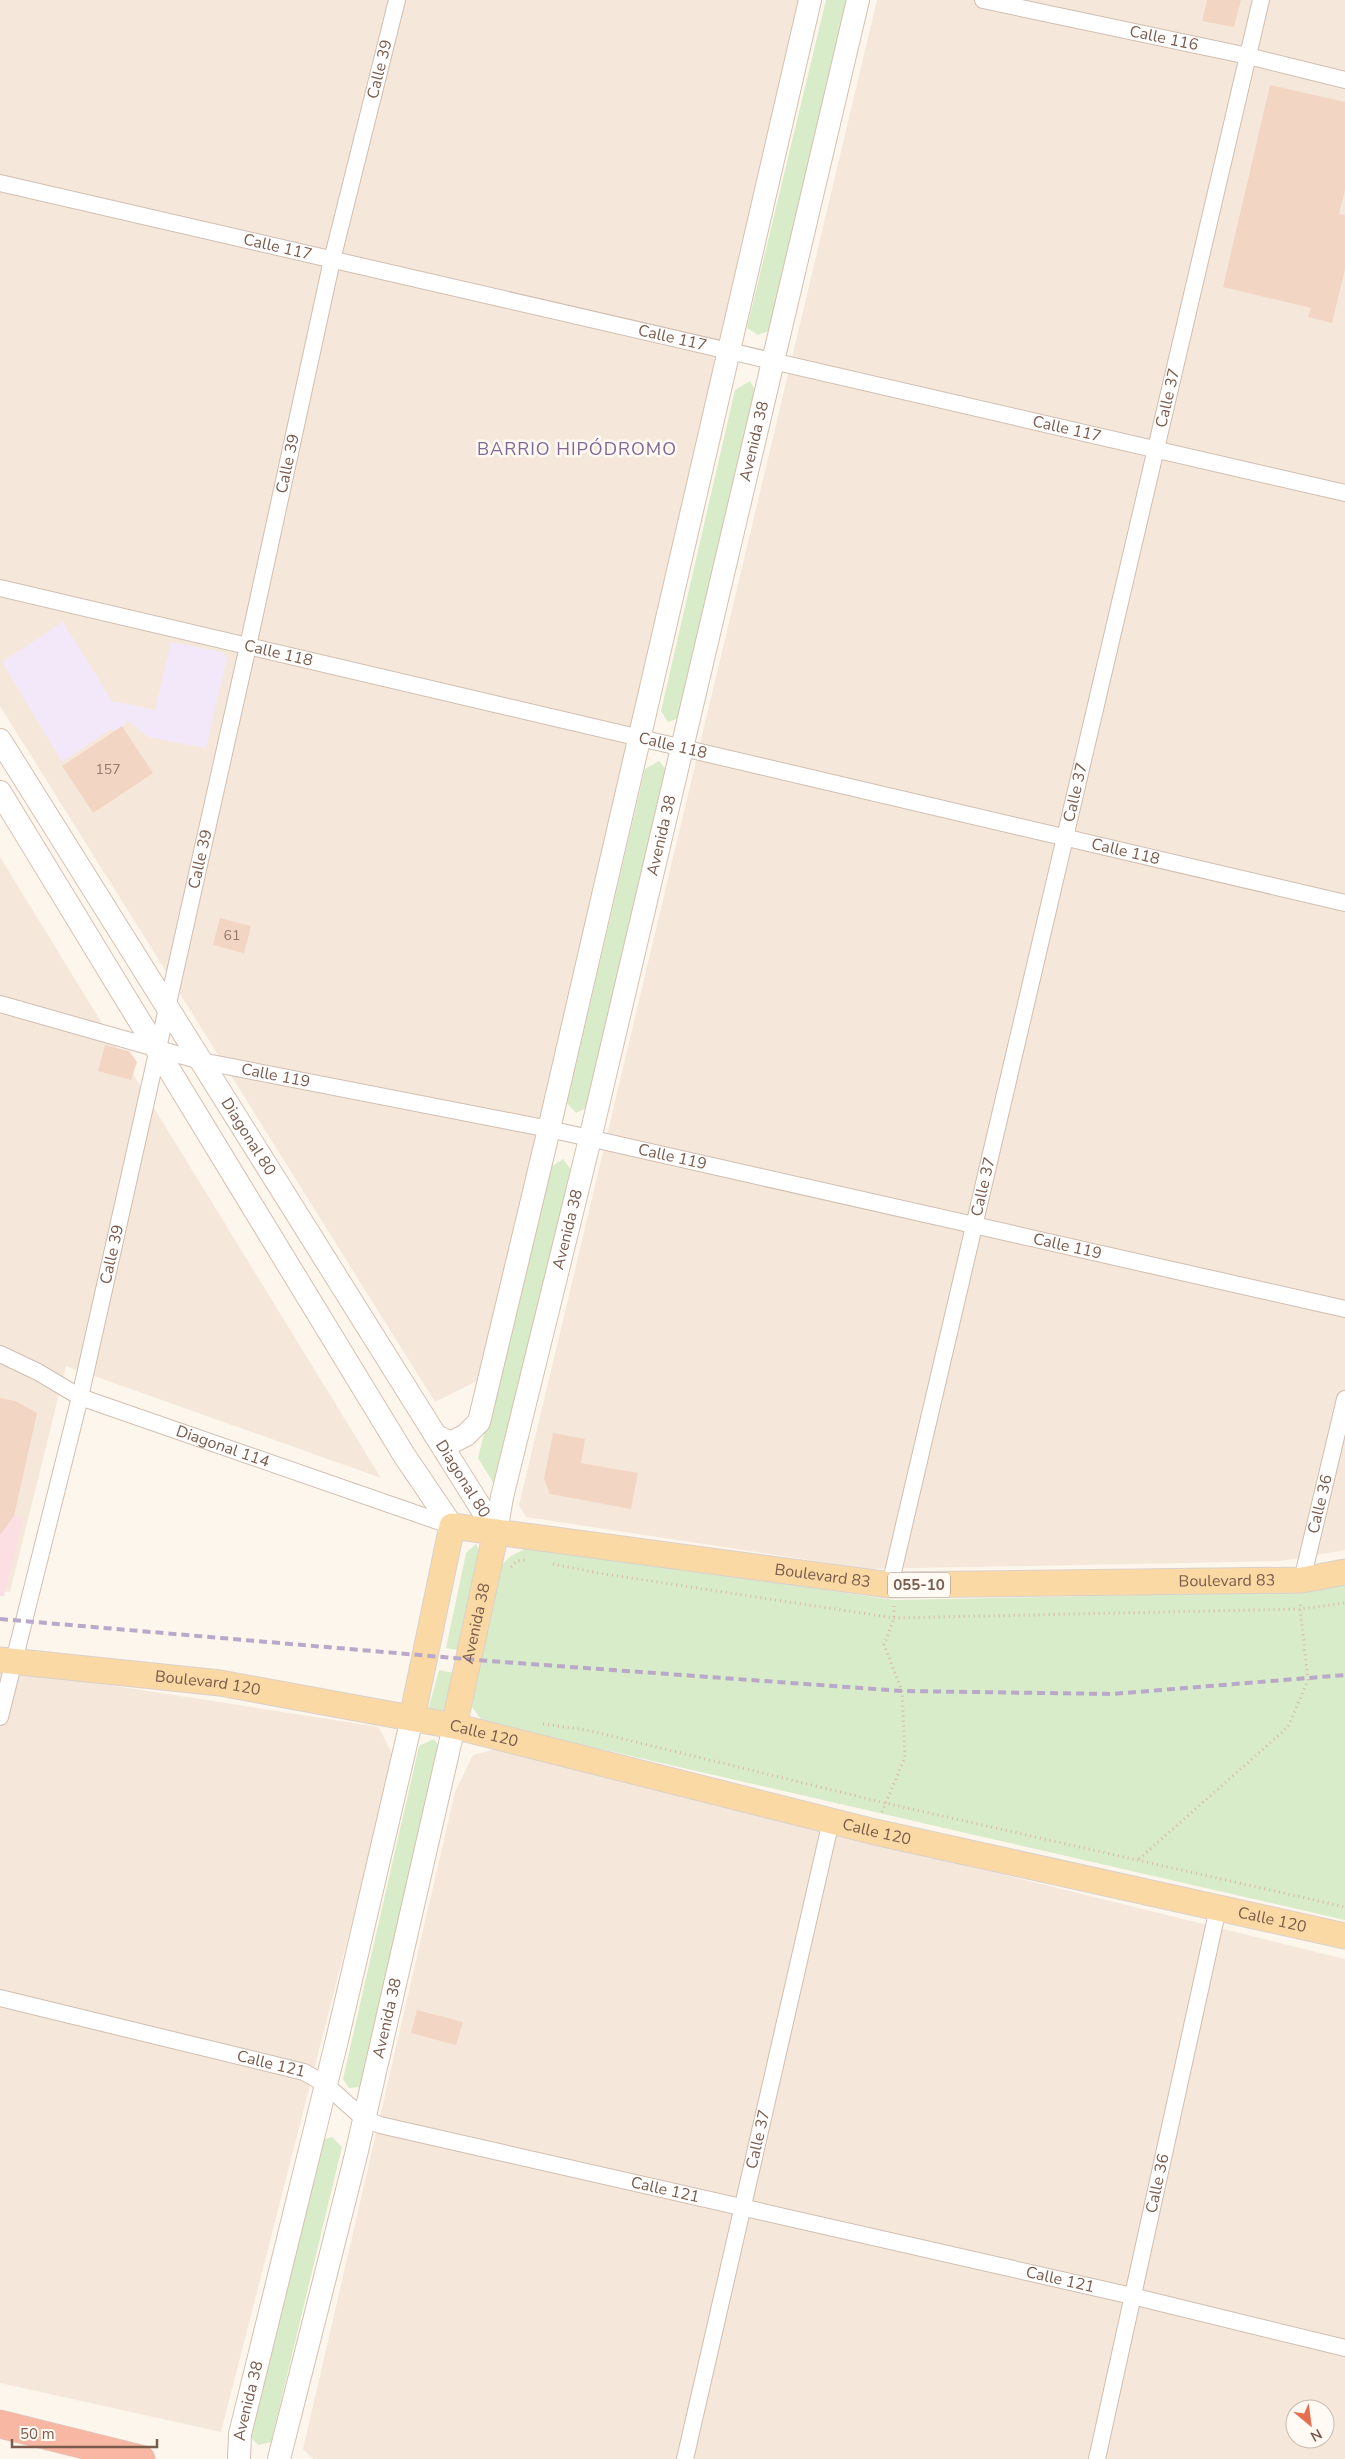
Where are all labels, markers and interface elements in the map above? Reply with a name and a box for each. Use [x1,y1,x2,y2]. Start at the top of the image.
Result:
street label: Calle 116 [1128,20,1200,56]
street label: Calle 39 [362,37,398,101]
street label: Calle 117 [241,228,314,266]
street label: Calle 117 [636,319,709,357]
street label: Calle 37 [1150,366,1185,430]
street label: Avenida 38 [734,399,774,484]
street label: Calle 117 [1031,410,1104,447]
street label: Calle 39 [271,432,305,495]
district label: BARRIO HIPÓDROMO [477,437,677,461]
street label: Calle 118 [242,635,315,672]
street label: Calle 118 [636,727,709,764]
house number: 157 [95,760,121,779]
street label: Calle 37 [1058,761,1093,824]
street label: Avenida 38 [641,793,682,878]
street label: Calle 39 [183,827,218,891]
street label: Calle 118 [1089,833,1162,870]
house number: 61 [224,926,240,945]
street label: Calle 119 [239,1058,312,1093]
street label: Diagonal 80 [216,1093,281,1180]
street label: Calle 119 [636,1138,709,1175]
street label: Calle 37 [966,1155,1001,1219]
street label: Avenida 38 [547,1187,588,1272]
street label: Calle 39 [95,1223,129,1286]
street label: Calle 119 [1031,1228,1104,1265]
street label: Diagonal 114 [173,1420,273,1473]
street label: Diagonal 80 [430,1436,496,1522]
street label: Calle 36 [1302,1472,1338,1536]
street label: Boulevard 83 [773,1559,872,1593]
street label: Boulevard 83 [1178,1569,1275,1592]
road number: 055-10 [888,1572,950,1598]
street label: Avenida 38 [457,1581,496,1666]
street label: Boulevard 120 [154,1665,262,1701]
street label: Calle 120 [447,1714,521,1753]
street label: Calle 120 [840,1813,913,1851]
street label: Calle 120 [1236,1902,1309,1938]
street label: Avenida 38 [367,1976,407,2060]
street label: Calle 121 [235,2045,308,2083]
street label: Calle 37 [741,2107,776,2171]
street label: Calle 36 [1140,2152,1175,2215]
street label: Calle 121 [629,2171,702,2208]
street label: Calle 121 [1024,2261,1097,2298]
street label: Avenida 38 [229,2359,269,2441]
north arrow [1285,2399,1335,2449]
scale bar [12,2416,158,2448]
text: 50 m [20,2424,55,2444]
text: N [1307,2424,1325,2446]

